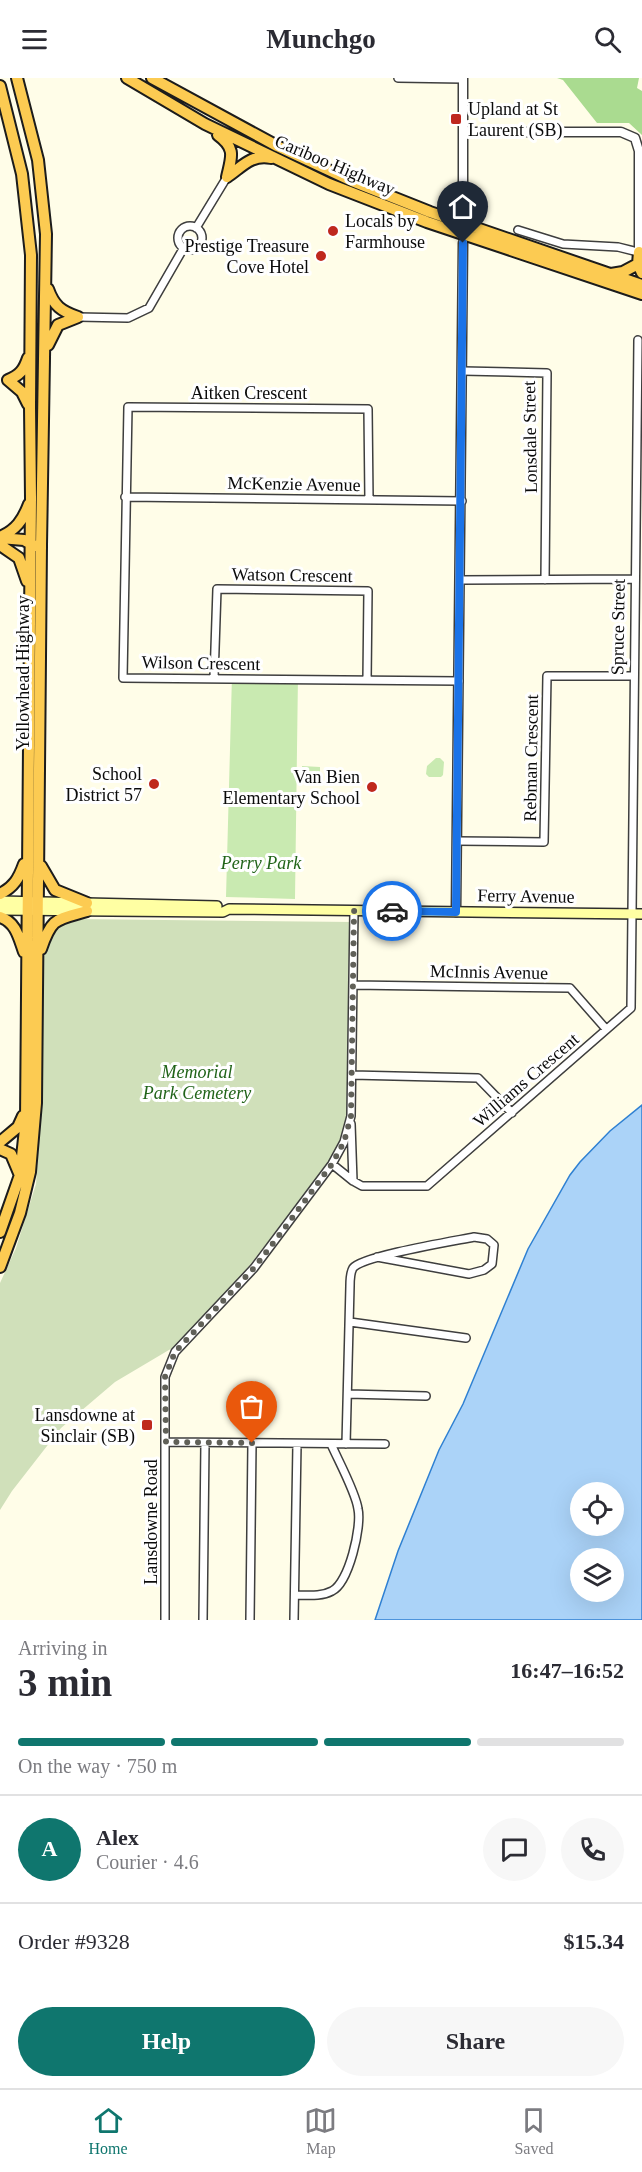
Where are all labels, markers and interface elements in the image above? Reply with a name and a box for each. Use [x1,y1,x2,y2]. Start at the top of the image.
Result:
icon: menu [18,23,51,56]
icon: search [591,23,624,56]
text: Munchgo [266,24,376,54]
place label: Upland at St Laurent (SB) [468,99,562,141]
marker: Upland at St Laurent (SB) [449,112,463,126]
street label: Cariboo Highway [272,131,398,199]
pin [437,181,488,243]
icon: home [446,190,479,223]
place label: Locals by Farmhouse [345,211,425,252]
marker: Locals by Farmhouse [326,224,340,238]
place label: Prestige Treasure Cove Hotel [185,236,309,277]
marker: Prestige Treasure Cove Hotel [314,249,328,263]
street label: Lonsdale Street [519,381,541,493]
street label: Aitken Crescent [191,383,307,403]
street label: McKenzie Avenue [227,473,361,495]
street label: Watson Crescent [231,564,353,586]
street label: Spruce Street [607,579,629,675]
street label: Yellowhead Highway [13,595,33,751]
street label: Wilson Crescent [141,652,261,674]
street label: Rebman Crescent [520,694,542,822]
place label: School District 57 [66,764,142,805]
place label: Van Bien Elementary School [223,767,360,808]
marker: School District 57 [147,777,161,791]
marker: Van Bien Elementary School [365,780,379,794]
park label: Perry Park [220,853,302,873]
courier [362,881,422,941]
street label: Ferry Avenue [477,885,575,907]
icon: car [376,895,409,928]
street label: McInnis Avenue [430,961,548,983]
street label: Williams Crescent [469,1029,583,1131]
park label: Memorial Park Cemetery [142,1062,251,1103]
pin [226,1381,277,1443]
icon: bag [235,1390,268,1423]
place label: Lansdowne at Sinclair (SB) [35,1405,135,1447]
marker: Lansdowne at Sinclair (SB) [140,1418,154,1432]
street label: Lansdowne Road [141,1459,161,1585]
map controls [570,1482,624,1602]
button: locate [570,1482,624,1536]
button: layers [570,1548,624,1602]
text: Arriving in [18,1637,107,1659]
text: 16:47–16:52 [510,1658,624,1683]
text: 3 min [18,1661,112,1704]
text: On the way · 750 m [18,1755,177,1777]
button: chat [483,1818,546,1881]
button: phone [561,1818,624,1881]
text: Alex [96,1825,139,1850]
text: A [42,1836,57,1861]
text: Courier · 4.6 [96,1851,199,1873]
text: Order #9328 [18,1929,130,1954]
text: $15.34 [564,1929,624,1954]
button: Help [18,2007,315,2076]
button: Share [327,2007,624,2076]
tab: Home [88,2104,128,2158]
tab: Map [304,2104,337,2158]
tab: Saved [514,2104,554,2158]

